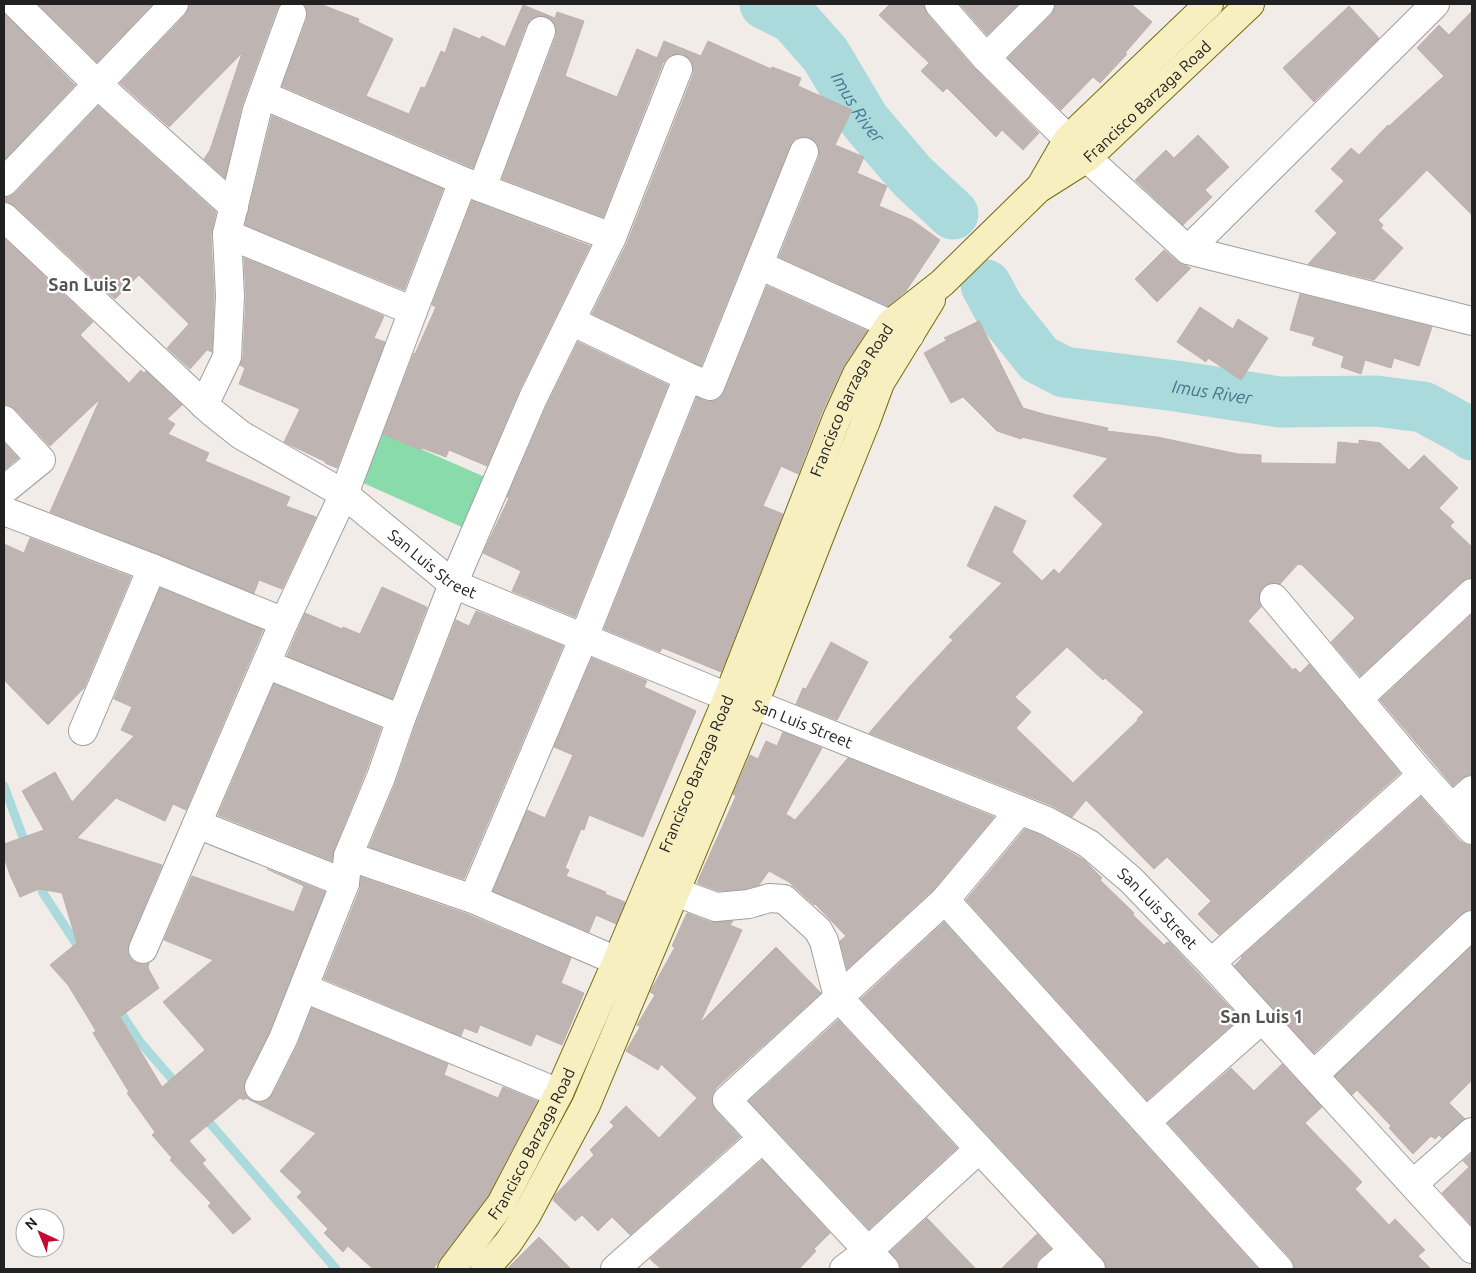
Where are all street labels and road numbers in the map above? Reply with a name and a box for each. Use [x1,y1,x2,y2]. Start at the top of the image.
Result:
street label: Francisco Barzaga Road [1080,37,1214,166]
street label: Francisco Barzaga Road [806,321,897,479]
street label: San Luis Street [385,525,480,602]
street label: Francisco Barzaga Road [655,693,737,855]
street label: San Luis Street [750,695,856,752]
street label: San Luis Street [1114,864,1202,953]
street label: Francisco Barzaga Road [484,1065,578,1223]

